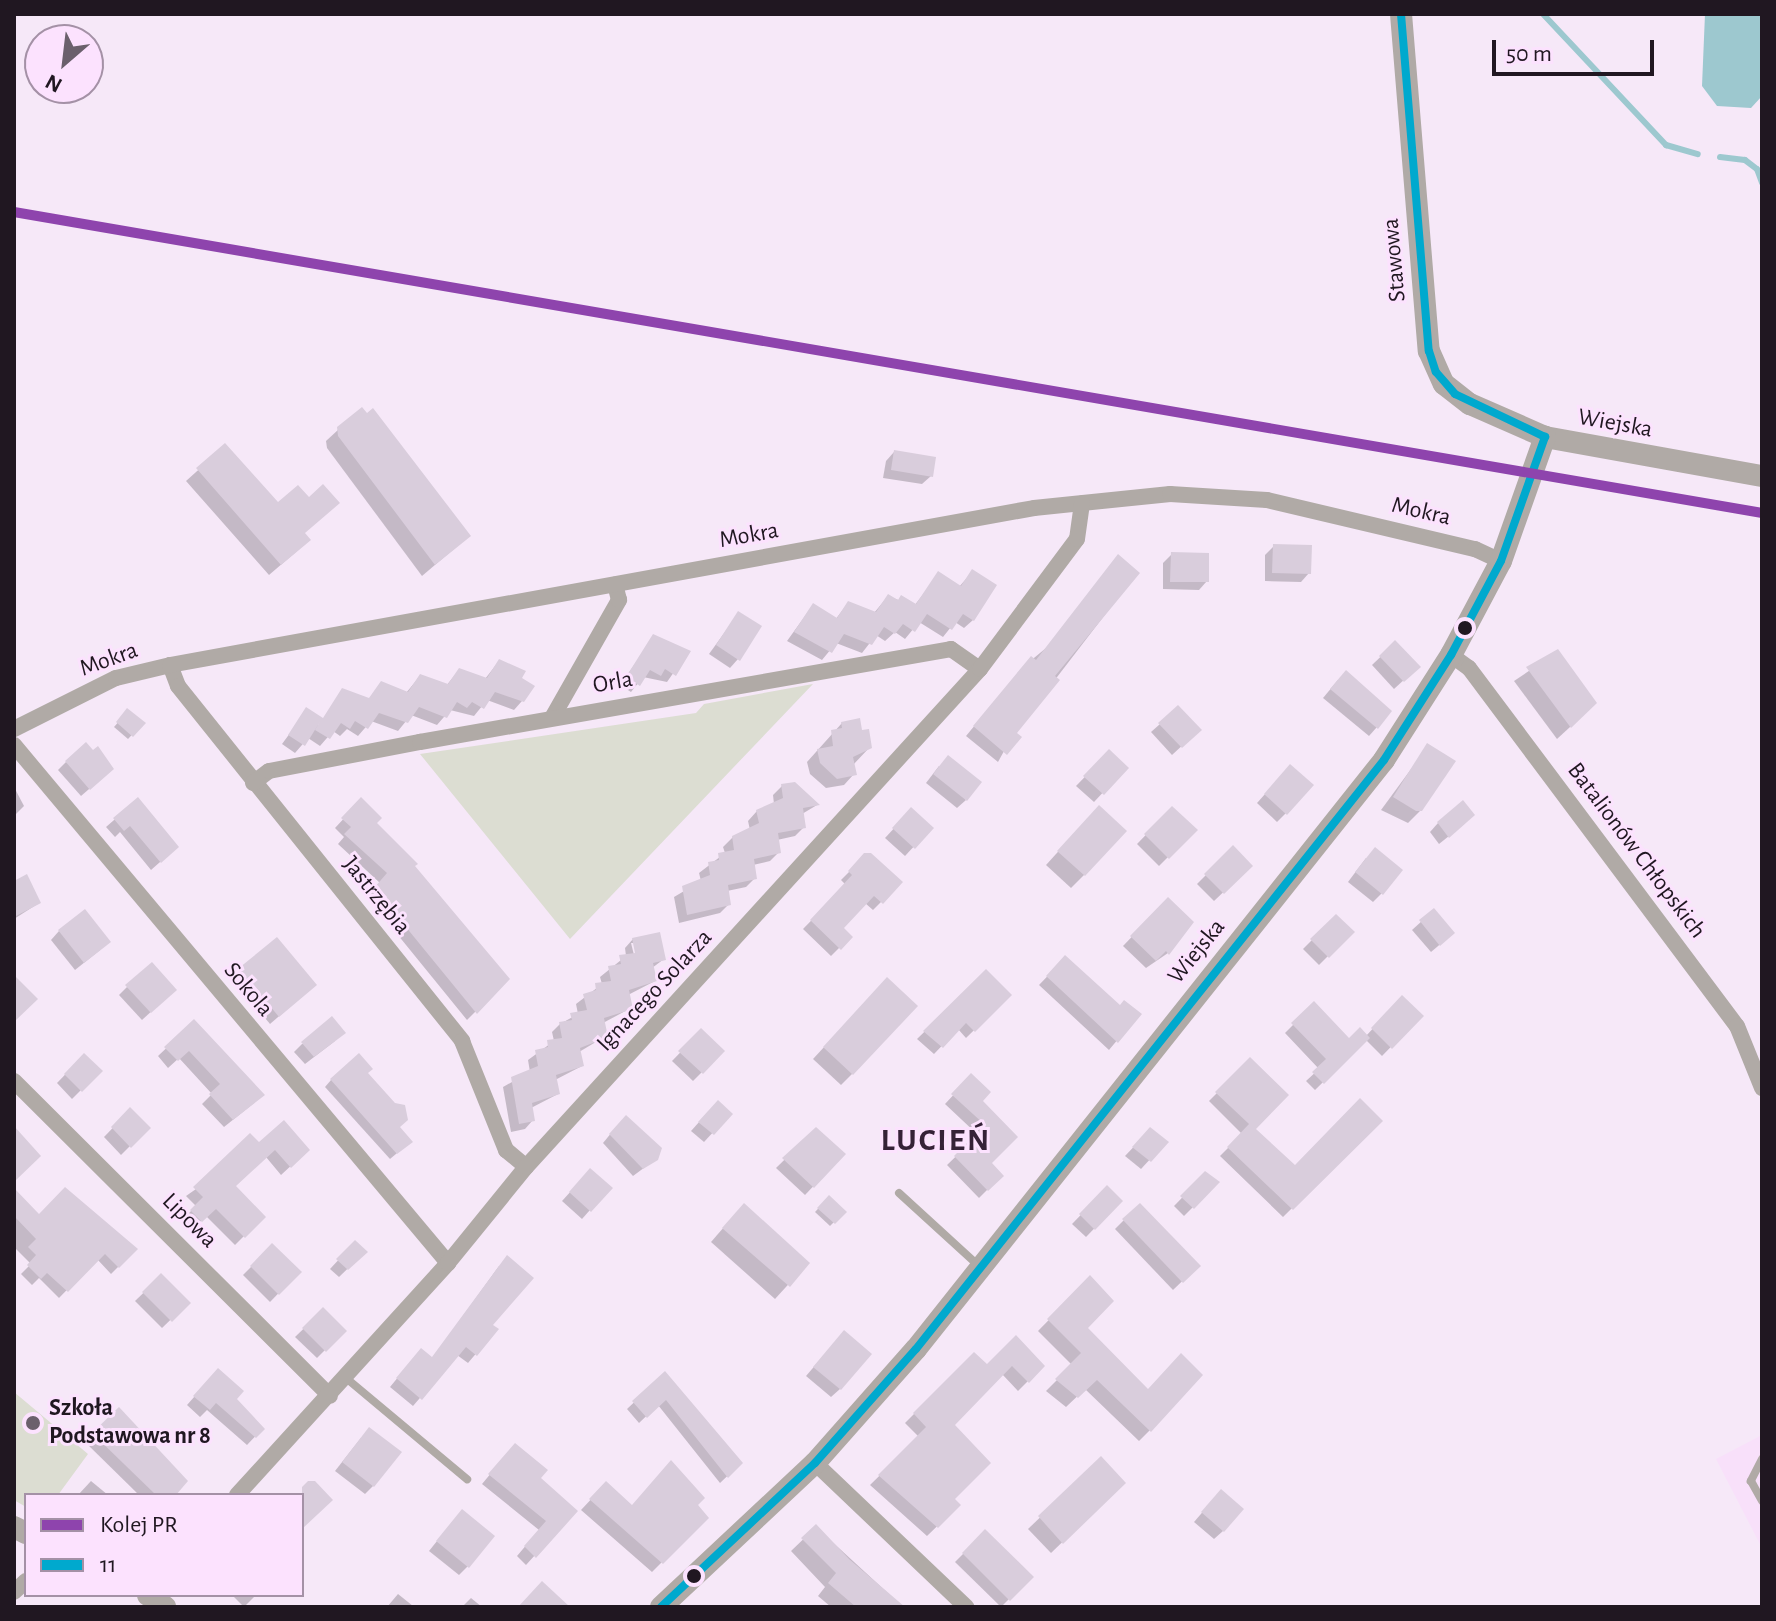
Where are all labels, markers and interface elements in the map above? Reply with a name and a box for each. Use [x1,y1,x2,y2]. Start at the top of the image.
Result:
north arrow [24,24,104,104]
scale bar [1496,24,1658,74]
text: 50 m [1506,42,1552,66]
text: N [42,70,66,97]
street label: Stawowa [1377,217,1413,303]
street label: Wiejska [1576,403,1654,445]
street label: Mokra [1389,491,1453,533]
street label: Mokra [717,517,781,555]
unlabelled marker [1457,620,1473,636]
street label: Mokra [76,636,142,684]
street label: Orla [591,665,635,701]
street label: Batalionów Chłopskich [1561,757,1711,945]
street label: Jastrzębia [336,851,416,941]
street label: Wiejska [1162,914,1232,990]
street label: Ignacego Solarza [591,924,719,1058]
street label: Sokola [217,957,279,1023]
district label: LUCIEŃ [881,1121,991,1159]
street label: Lipowa [155,1187,223,1255]
place label: Szkoła Podstawowa nr 8 [49,1395,211,1451]
marker: Szkoła Podstawowa nr 8 [24,1414,42,1432]
legend [24,1493,304,1597]
text: Kolej PR [100,1513,177,1537]
text: 11 [100,1553,117,1577]
unlabelled marker [686,1568,702,1584]

